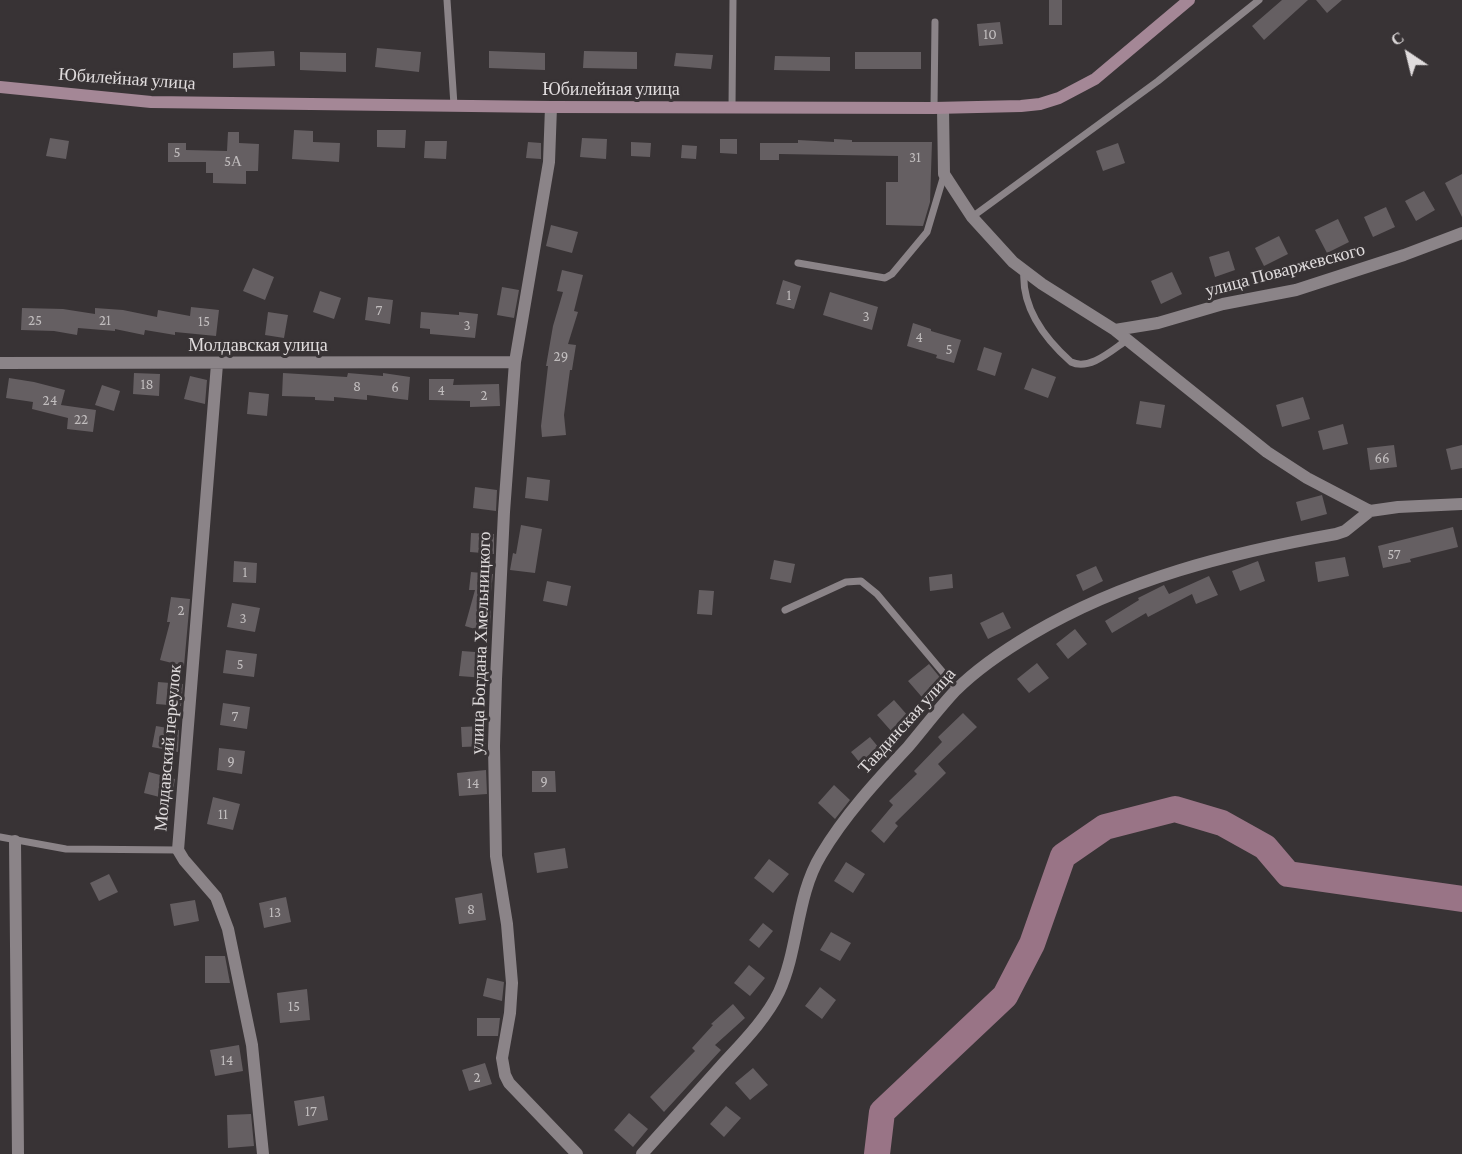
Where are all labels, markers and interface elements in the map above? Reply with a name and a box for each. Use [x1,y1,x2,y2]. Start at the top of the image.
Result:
north arrow [1378,24,1438,84]
house number: 10 [983,25,997,43]
text: С [1388,29,1407,49]
street label: Юбилейная улица [58,63,196,95]
street label: Юбилейная улица [542,78,680,100]
house number: 5 [173,143,181,161]
house number: 31 [909,148,921,166]
house number: 5А [224,152,242,170]
street label: улица Поваржевского [1203,238,1367,302]
house number: 1 [787,286,791,304]
house number: 7 [376,301,382,319]
house number: 3 [862,307,870,325]
house number: 25 [28,311,42,329]
house number: 21 [99,311,111,329]
house number: 15 [198,312,210,330]
house number: 3 [463,316,471,334]
house number: 4 [915,328,923,346]
street label: Молдавская улица [188,334,328,356]
house number: 5 [945,340,953,358]
house number: 29 [554,347,568,365]
house number: 18 [140,375,154,393]
house number: 8 [353,377,361,395]
house number: 6 [391,378,399,396]
house number: 4 [437,381,445,399]
house number: 2 [480,386,488,404]
house number: 24 [43,391,57,409]
house number: 22 [74,410,88,428]
house number: 66 [1374,449,1390,467]
street label: улица Богдана Хмельницкого [466,531,496,755]
house number: 57 [1387,545,1401,563]
house number: 1 [243,563,247,581]
house number: 2 [177,601,185,619]
house number: 3 [239,609,247,627]
house number: 5 [236,655,244,673]
street label: Тавдинская улица [854,663,960,779]
street label: Молдавский переулок [150,664,186,832]
house number: 7 [232,707,238,725]
house number: 9 [227,752,235,770]
house number: 9 [540,772,548,790]
house number: 14 [467,774,479,792]
house number: 11 [218,805,228,823]
house number: 8 [467,900,475,918]
house number: 13 [269,903,281,921]
house number: 15 [288,997,300,1015]
house number: 14 [221,1051,233,1069]
house number: 2 [473,1068,481,1086]
house number: 17 [305,1102,317,1120]

